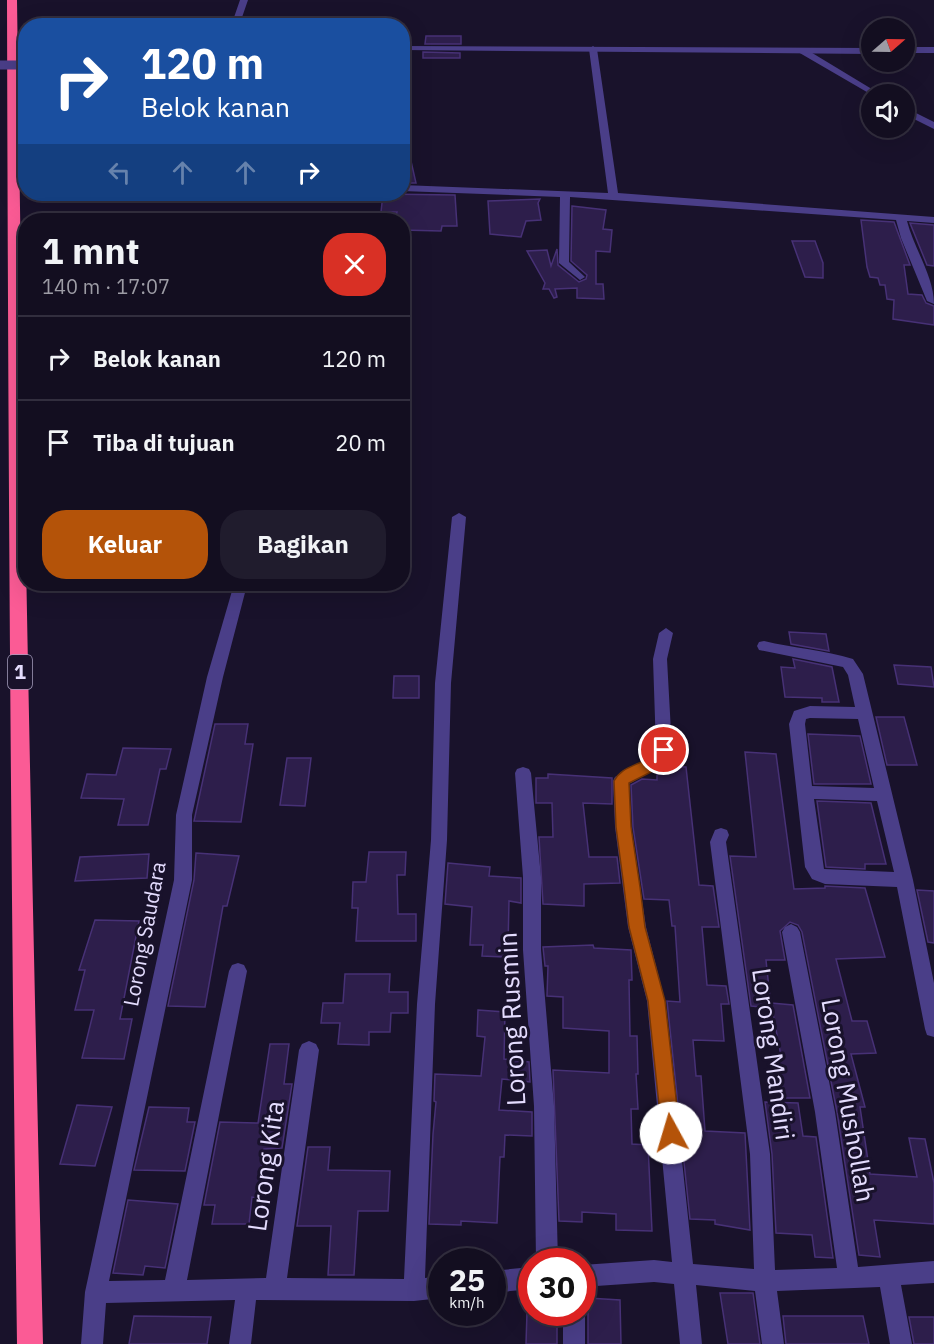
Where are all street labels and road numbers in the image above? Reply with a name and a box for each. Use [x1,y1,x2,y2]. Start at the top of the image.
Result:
road number: 1 [8,655,32,689]
street label: Lorong Saudara [116,859,172,1009]
street label: Lorong Rusmin [489,931,533,1107]
street label: Lorong Mandiri [745,966,803,1142]
street label: Lorong Mushollah [814,995,884,1204]
street label: Lorong Kita [239,1098,291,1234]

